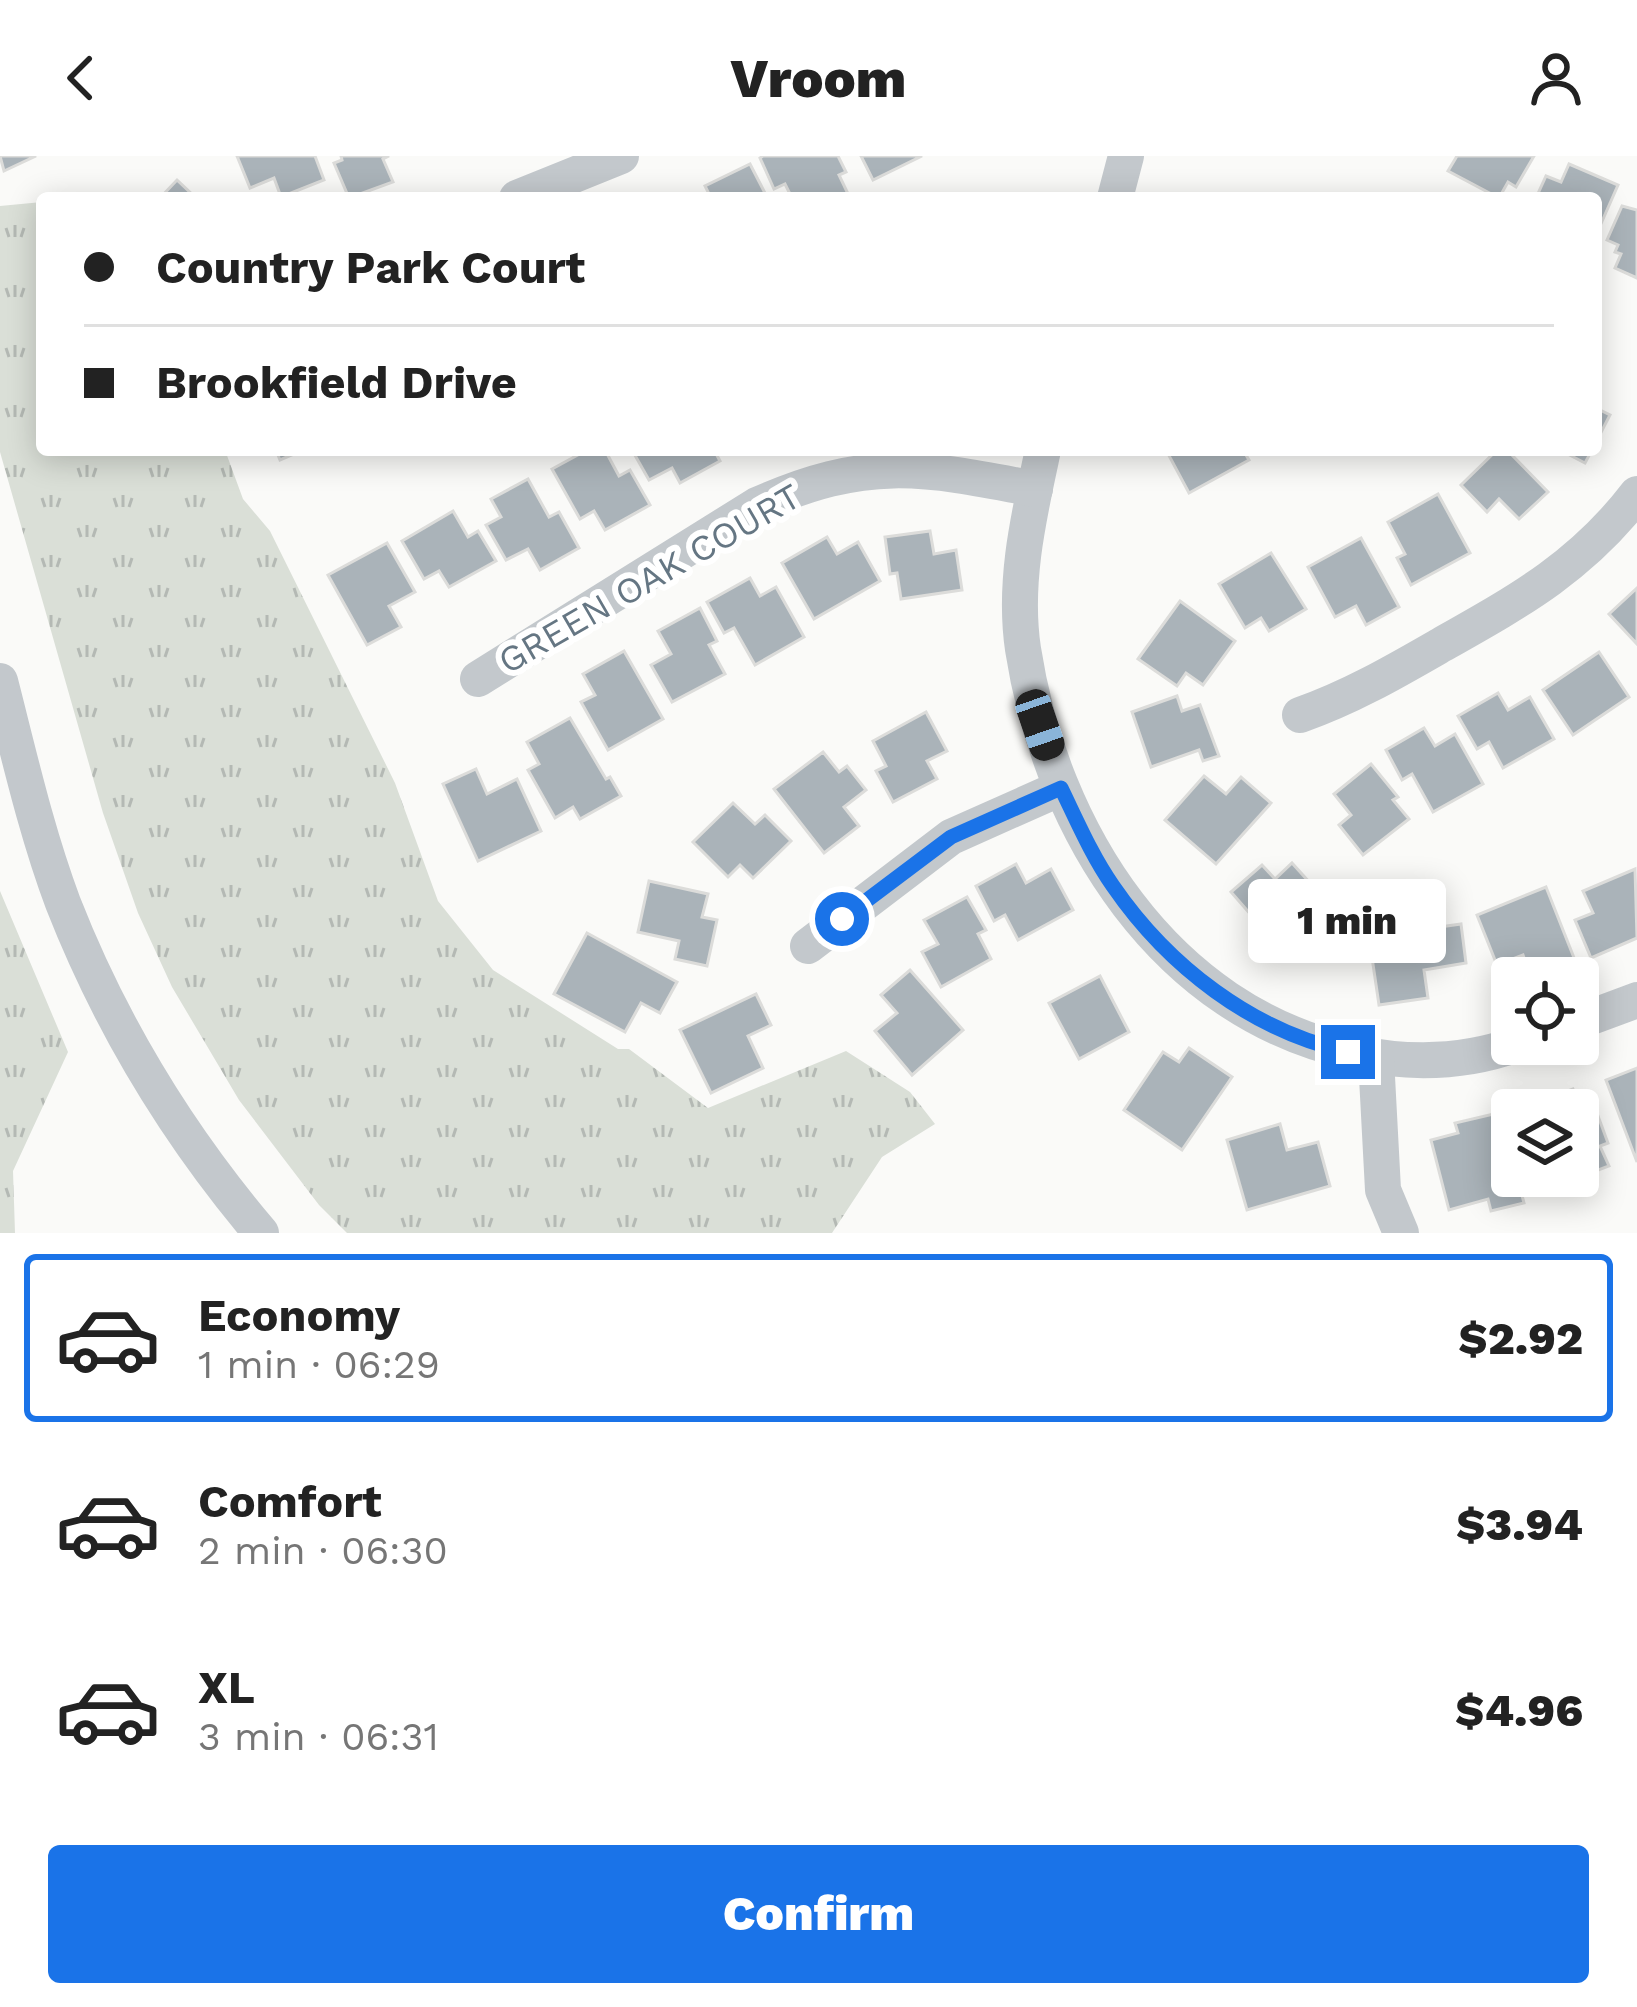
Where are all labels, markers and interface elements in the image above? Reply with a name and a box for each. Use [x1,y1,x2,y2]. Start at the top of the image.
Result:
icon: back [48,45,114,111]
icon: person [1523,45,1589,111]
text: Vroom [731,47,906,110]
text: Country Park Court [156,241,585,294]
text: Brookfield Drive [156,356,517,409]
street label: GREEN OAK COURT [491,475,808,683]
car [1011,685,1069,765]
callout: 1 min [1249,878,1447,962]
route start [815,892,869,946]
text: 1 min [1297,898,1397,943]
map controls [1491,957,1599,1197]
button: locate [1491,957,1599,1065]
route end [1321,1025,1375,1079]
button: layers [1491,1089,1599,1197]
icon: car [54,1284,162,1392]
text: Economy [198,1289,400,1342]
text: $2.92 [1459,1312,1583,1365]
text: 1 min · 06:29 [198,1342,440,1387]
icon: car [54,1470,162,1578]
text: Comfort [198,1475,382,1528]
text: $3.94 [1456,1498,1583,1551]
text: 2 min · 06:30 [198,1528,448,1573]
icon: car [54,1656,162,1764]
text: XL [198,1661,255,1714]
text: $4.96 [1455,1684,1583,1737]
text: 3 min · 06:31 [198,1714,439,1759]
button: Confirm [48,1845,1589,1983]

